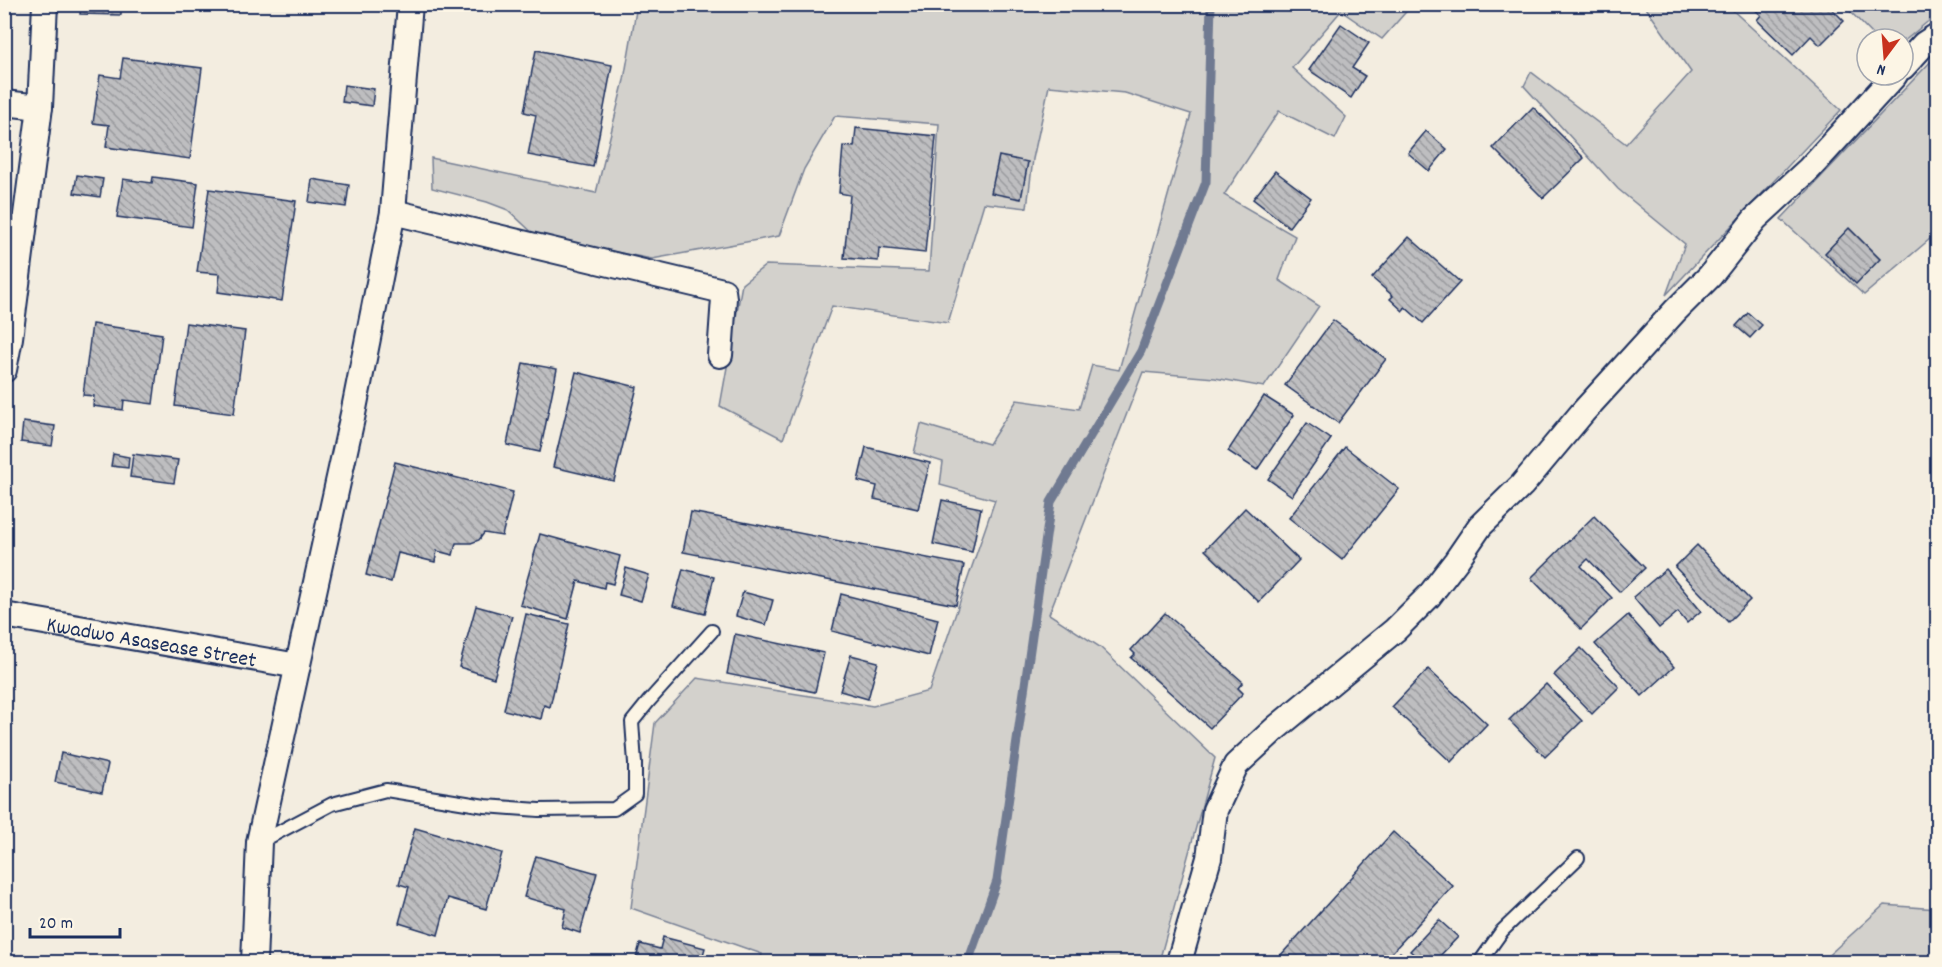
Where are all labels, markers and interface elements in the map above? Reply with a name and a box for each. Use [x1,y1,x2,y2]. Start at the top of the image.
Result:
north arrow [1855,27,1915,87]
text: N [1874,57,1889,81]
street label: Kwadwo Asasease Street [44,611,258,678]
scale bar [30,901,120,939]
text: 20 m [39,912,73,937]

